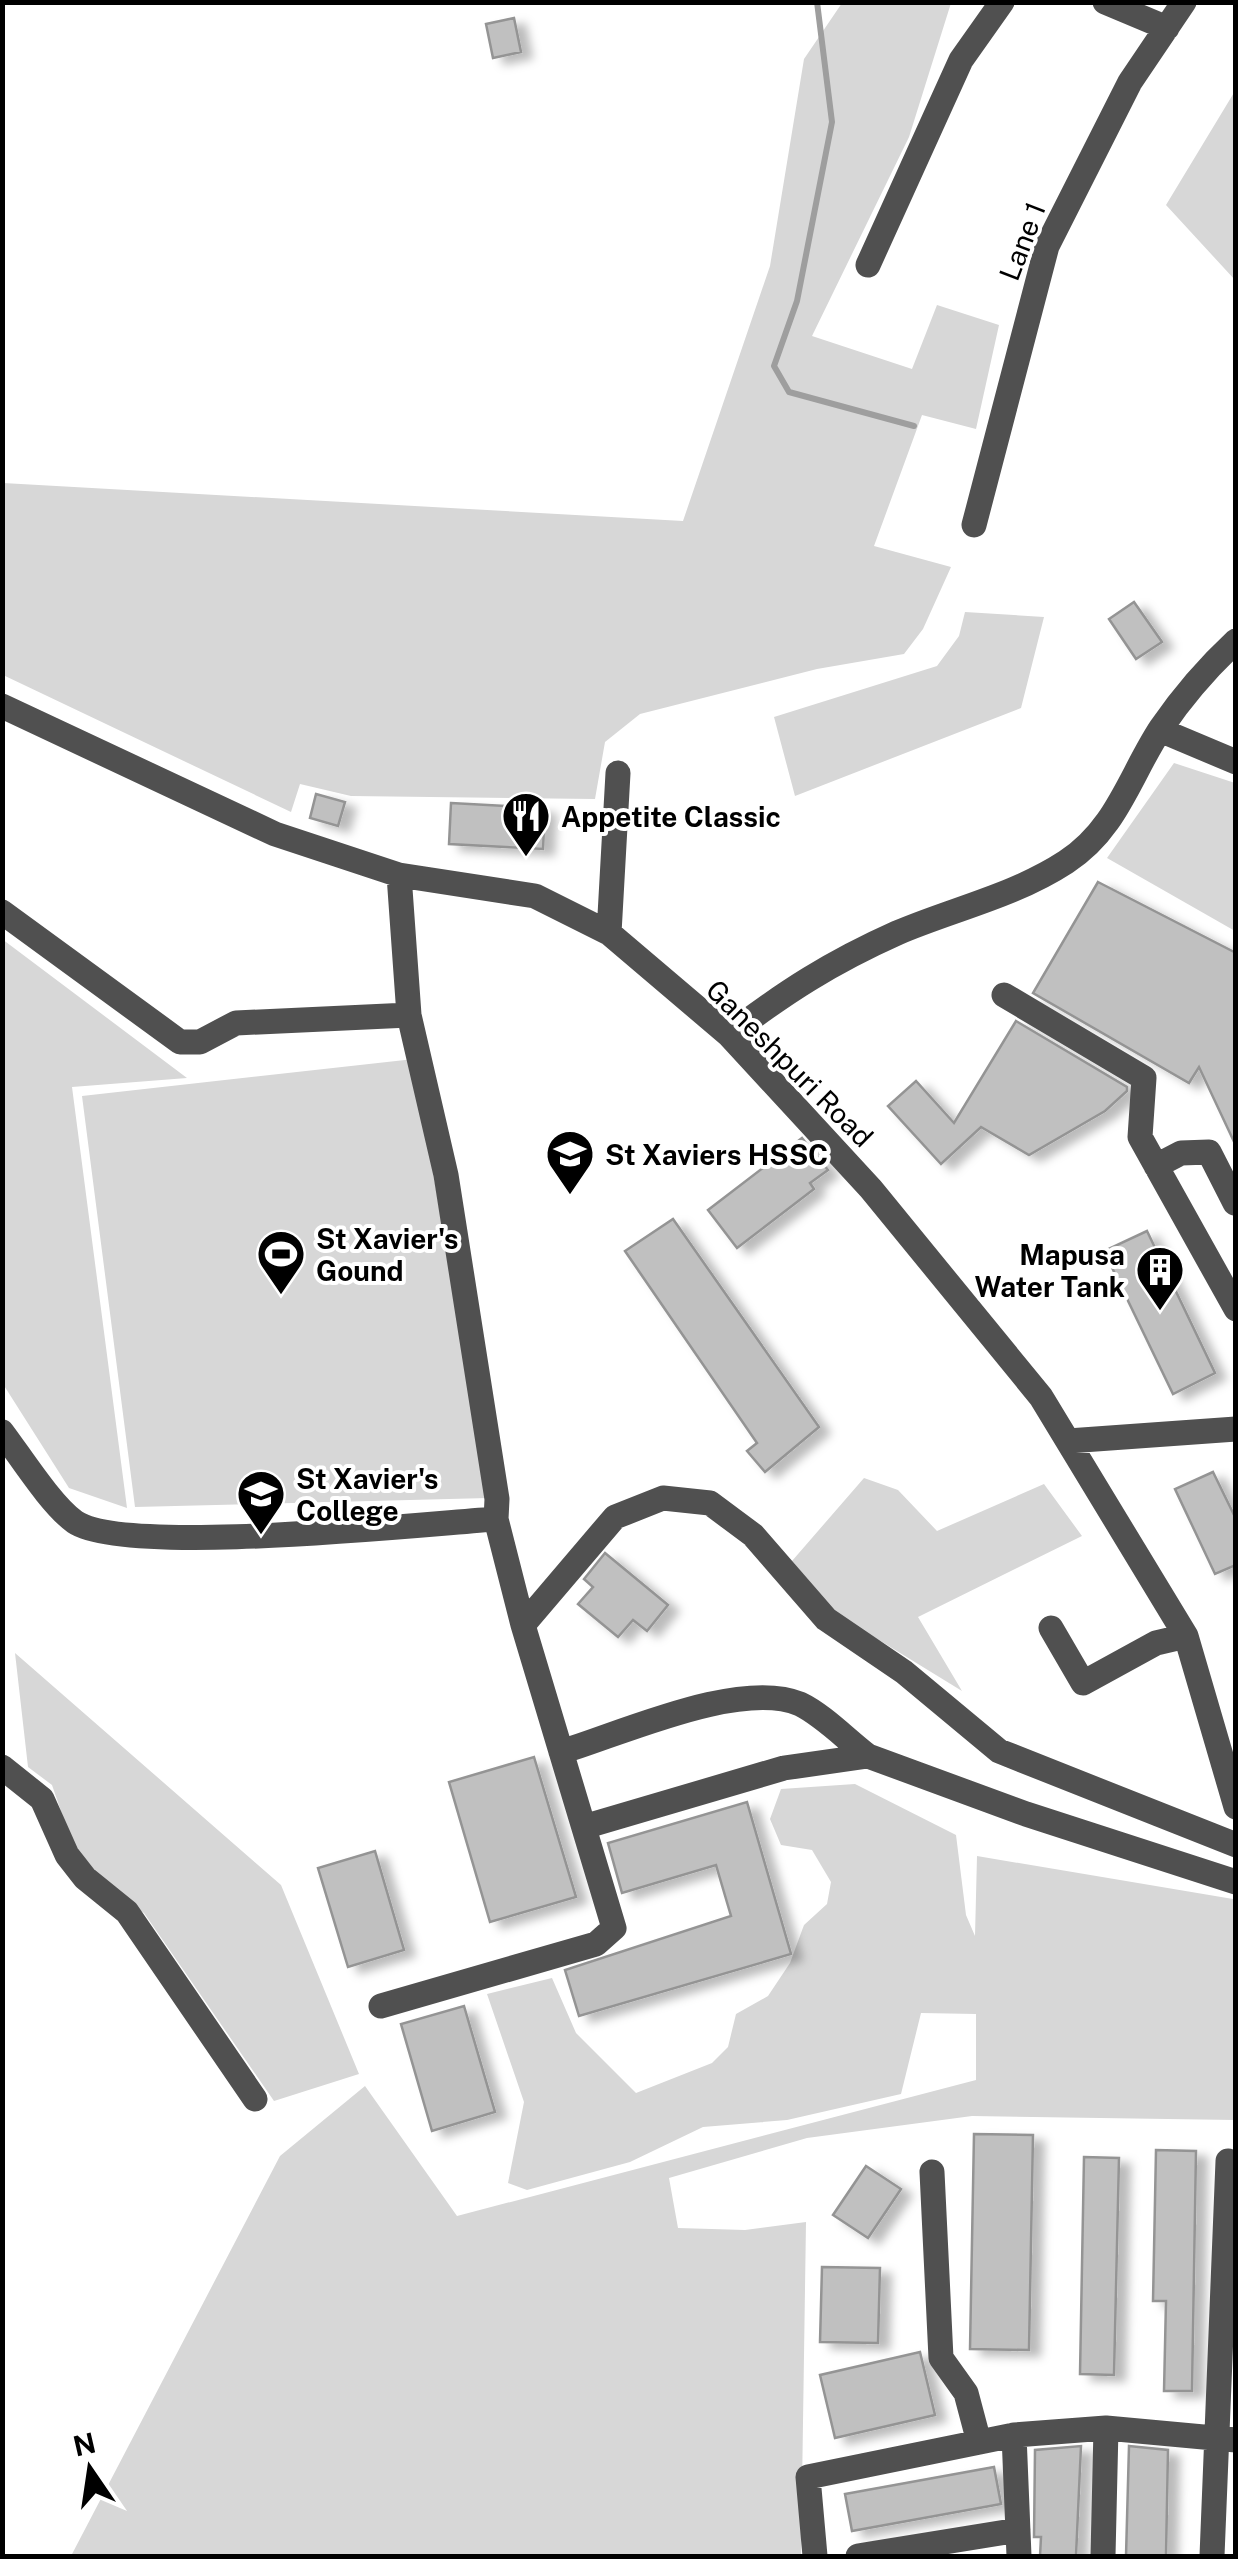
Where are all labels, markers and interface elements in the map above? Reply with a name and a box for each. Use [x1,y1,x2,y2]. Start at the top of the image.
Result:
street label: Lane 1 [992,197,1052,285]
restaurant icon: Appetite Classic [500,790,552,858]
place label: Appetite Classic [561,800,781,833]
street label: Ganeshpuri Road [700,973,880,1153]
school or university icon: St Xaviers HSSC [544,1128,596,1196]
place label: St Xaviers HSSC [605,1138,828,1171]
place label: St Xavier's Gound [316,1222,458,1287]
sports icon: St Xavier's Gound [255,1228,307,1296]
place label: Mapusa Water Tank [975,1238,1125,1303]
building icon: Mapusa Water Tank [1134,1244,1186,1312]
place label: St Xavier's College [296,1462,438,1527]
school or university icon: St Xavier's College [235,1468,287,1536]
north arrow [40,2419,140,2519]
text: N [70,2426,99,2463]

